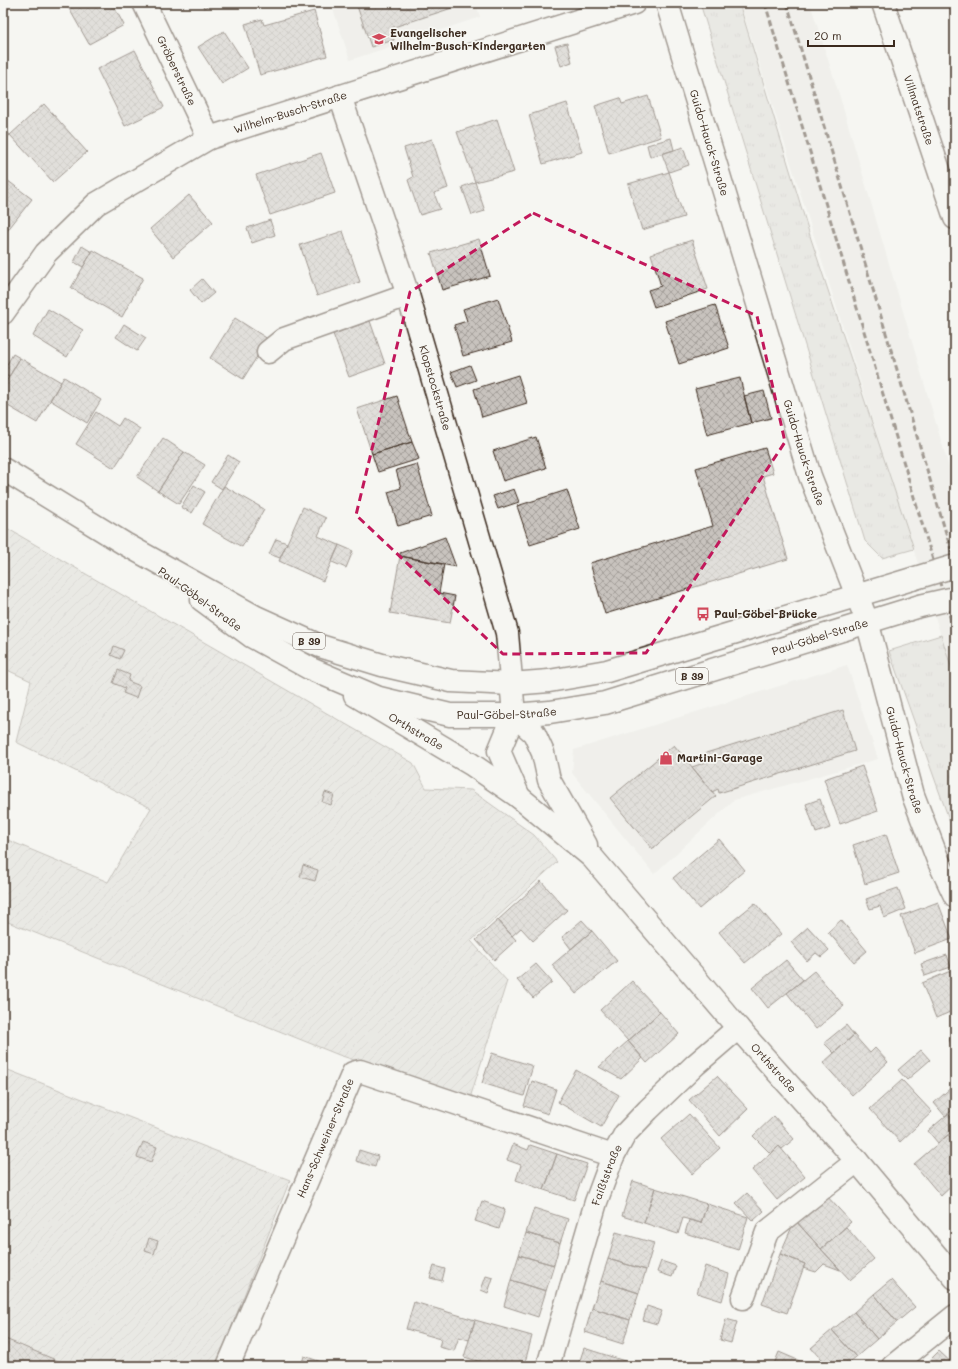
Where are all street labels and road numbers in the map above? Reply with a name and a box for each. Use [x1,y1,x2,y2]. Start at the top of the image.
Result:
street label: Gröberstraße [154,33,200,108]
street label: Villmatstraße [901,73,938,147]
street label: Wilhelm-Busch-Straße [232,87,349,137]
street label: Guido-Hauck-Straße [687,87,733,198]
street label: Klopstockstraße [416,343,455,432]
street label: Guido-Hauck-Straße [780,398,829,508]
street label: Paul-Göbel-Straße [155,563,245,634]
street label: Paul-Göbel-Straße [770,614,870,658]
road number: B 39 [293,633,325,649]
road number: B 39 [676,668,708,684]
street label: Paul-Göbel-Straße [457,703,558,722]
street label: Guido-Hauck-Straße [883,705,928,816]
street label: Orthstraße [386,709,447,753]
street label: Orthstraße [748,1039,800,1096]
street label: Hans-Schweiner-Straße [293,1075,357,1200]
street label: Faißtstraße [587,1141,625,1207]

